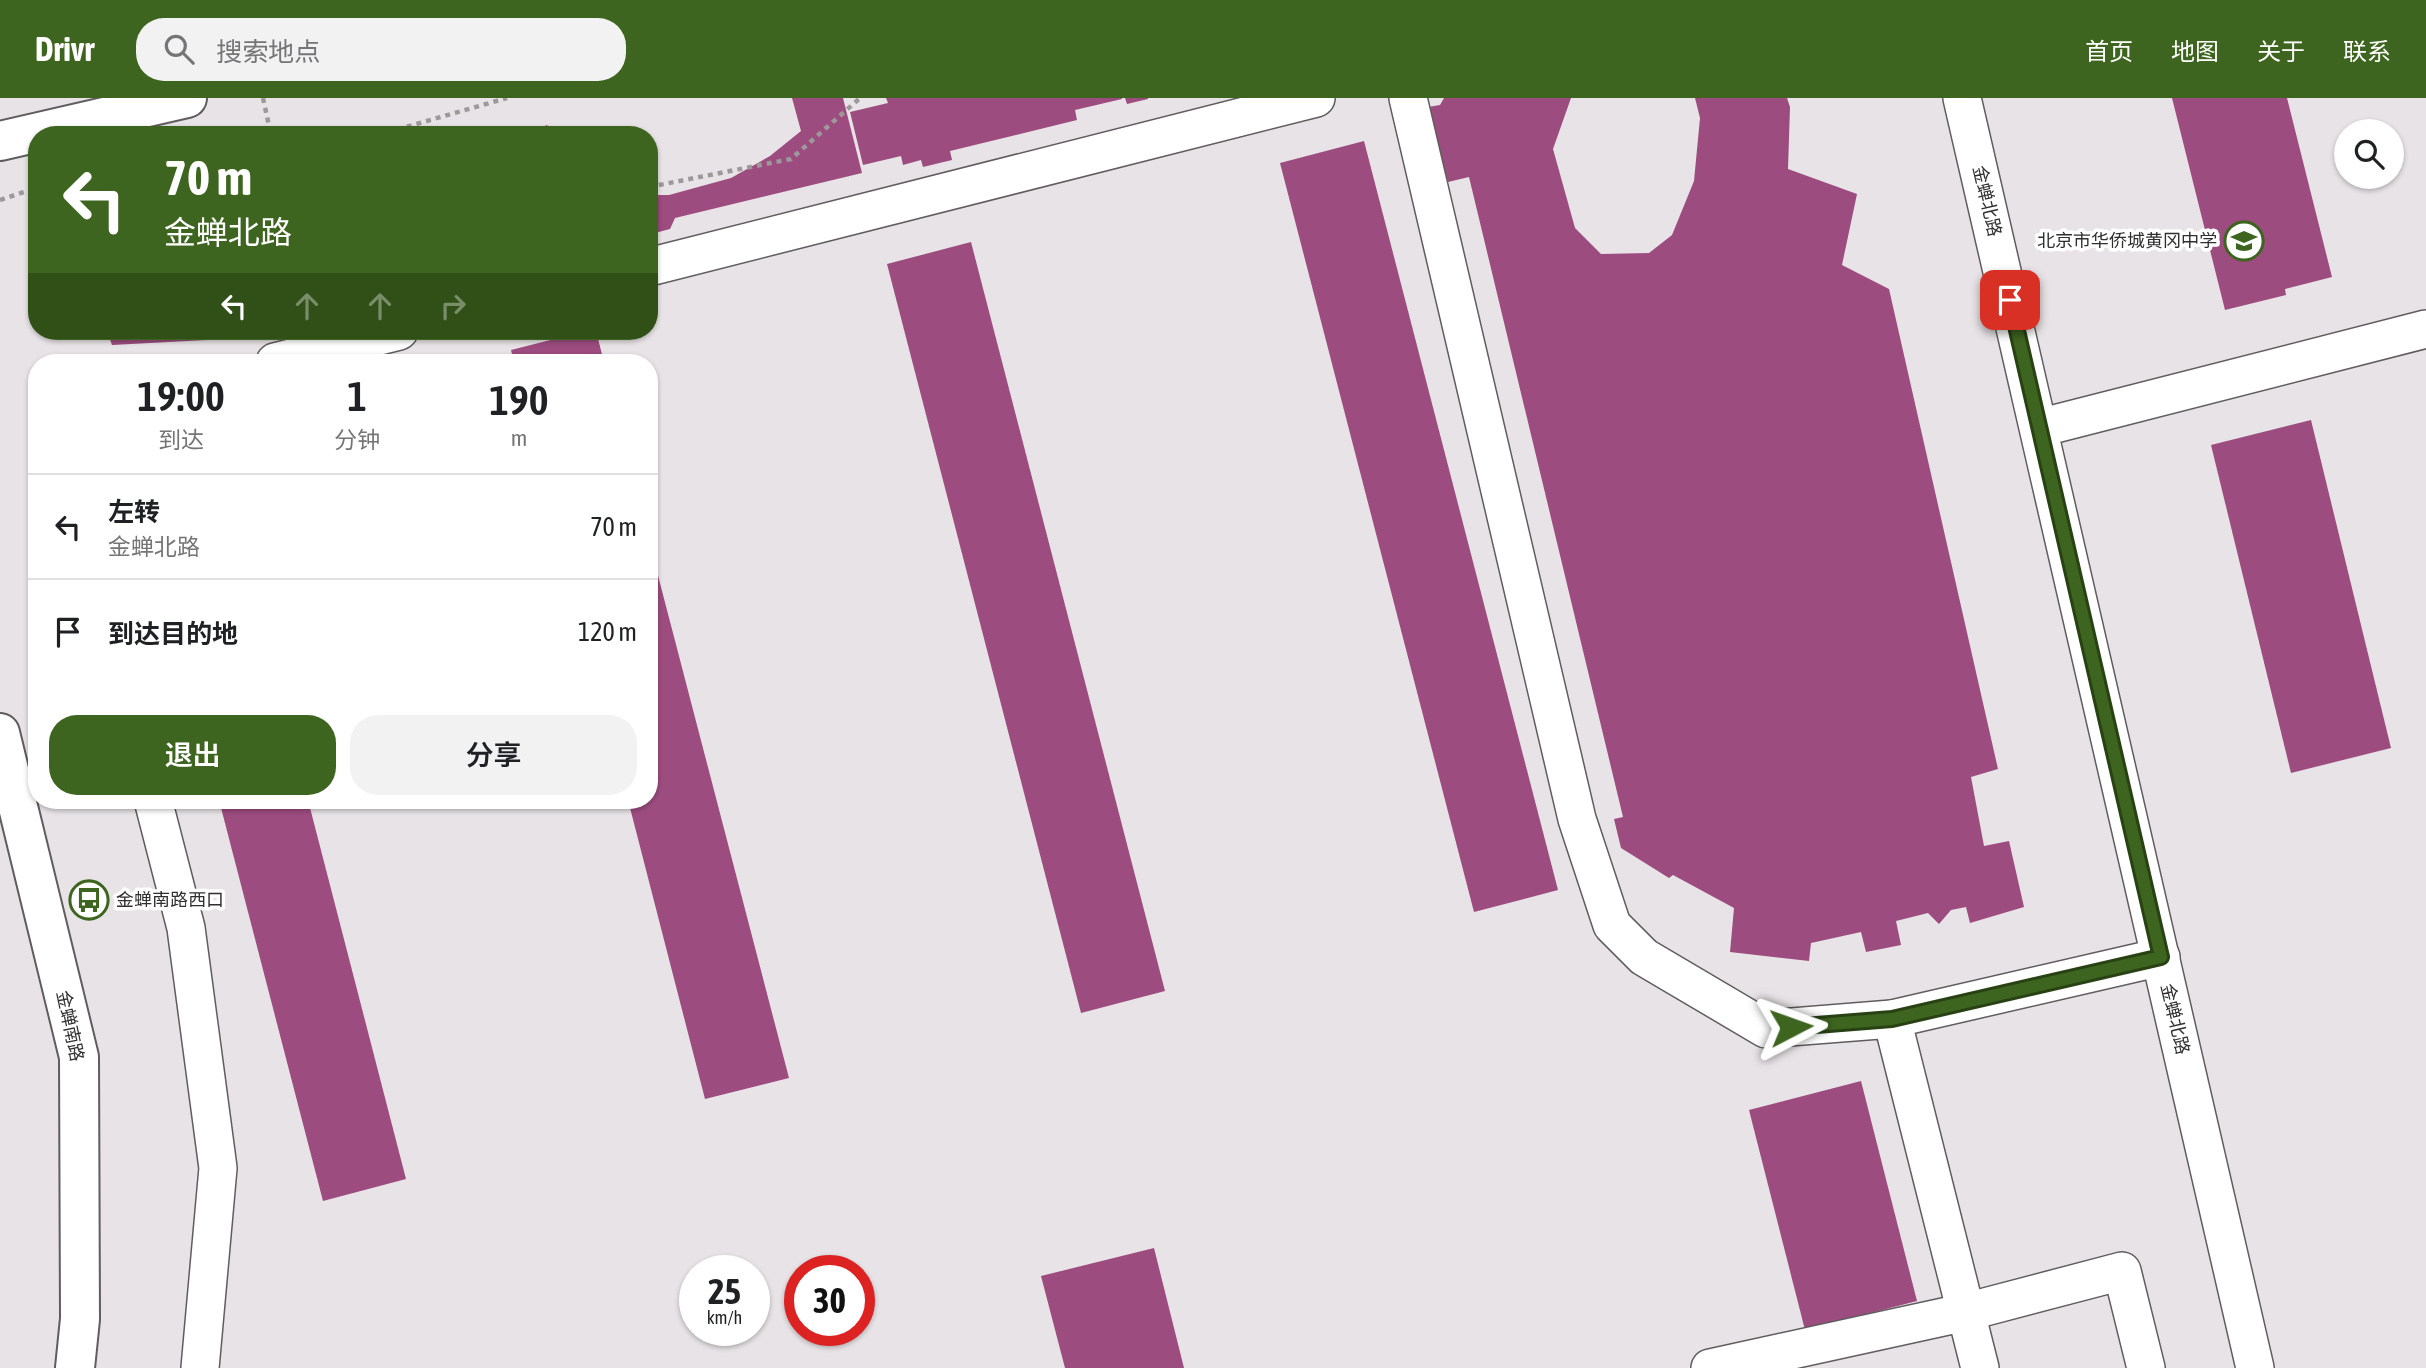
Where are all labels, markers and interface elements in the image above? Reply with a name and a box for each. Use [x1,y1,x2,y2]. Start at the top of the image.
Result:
search box [136,18,626,81]
text: Drivr [35,30,94,68]
icon: search [160,30,198,68]
text: 搜索地点 [216,37,320,67]
text: 首页 [2085,38,2133,65]
text: 地图 [2171,38,2219,65]
text: 关于 [2257,38,2305,65]
text: 联系 [2343,38,2391,65]
map controls [2334,119,2404,189]
button: search [2334,119,2404,189]
text: 70 m [164,149,252,205]
icon: left [49,154,140,245]
street label: 金蝉北路 [1969,163,2006,238]
text: 金蝉北路 [164,214,292,251]
school or university icon: 北京市华侨城黄冈中学 [2223,220,2265,262]
place label: 北京市华侨城黄冈中学 [2037,230,2217,251]
pin [1980,270,2040,330]
icon: arrive [1991,281,2029,319]
icon: left [215,287,253,325]
icon: ahead [288,287,326,325]
icon: ahead [361,287,399,325]
icon: right [434,287,472,325]
text: 19:00 [137,372,225,420]
text: 1 [347,372,367,420]
text: 190 [489,376,549,424]
text: m [511,425,527,451]
text: 到达 [158,427,204,453]
text: 分钟 [334,427,380,453]
text: 左转 [108,497,160,527]
icon: left [49,508,87,546]
text: 70 m [590,512,637,542]
text: 金蝉北路 [108,534,200,560]
icon: arrive [49,613,87,651]
text: 120 m [578,617,637,647]
text: 到达目的地 [108,619,238,649]
button: 退出 [49,715,336,795]
button: 分享 [350,715,637,795]
bus stop icon: 金蝉南路西口 [68,879,110,921]
place label: 金蝉南路西口 [116,889,224,910]
street label: 金蝉北路 [2157,981,2194,1056]
street label: 金蝉南路 [53,988,88,1063]
position arrow [1754,990,1828,1064]
speed limit sign: 30 [784,1255,875,1346]
text: 25 [708,1271,741,1311]
text: km/h [707,1307,742,1328]

